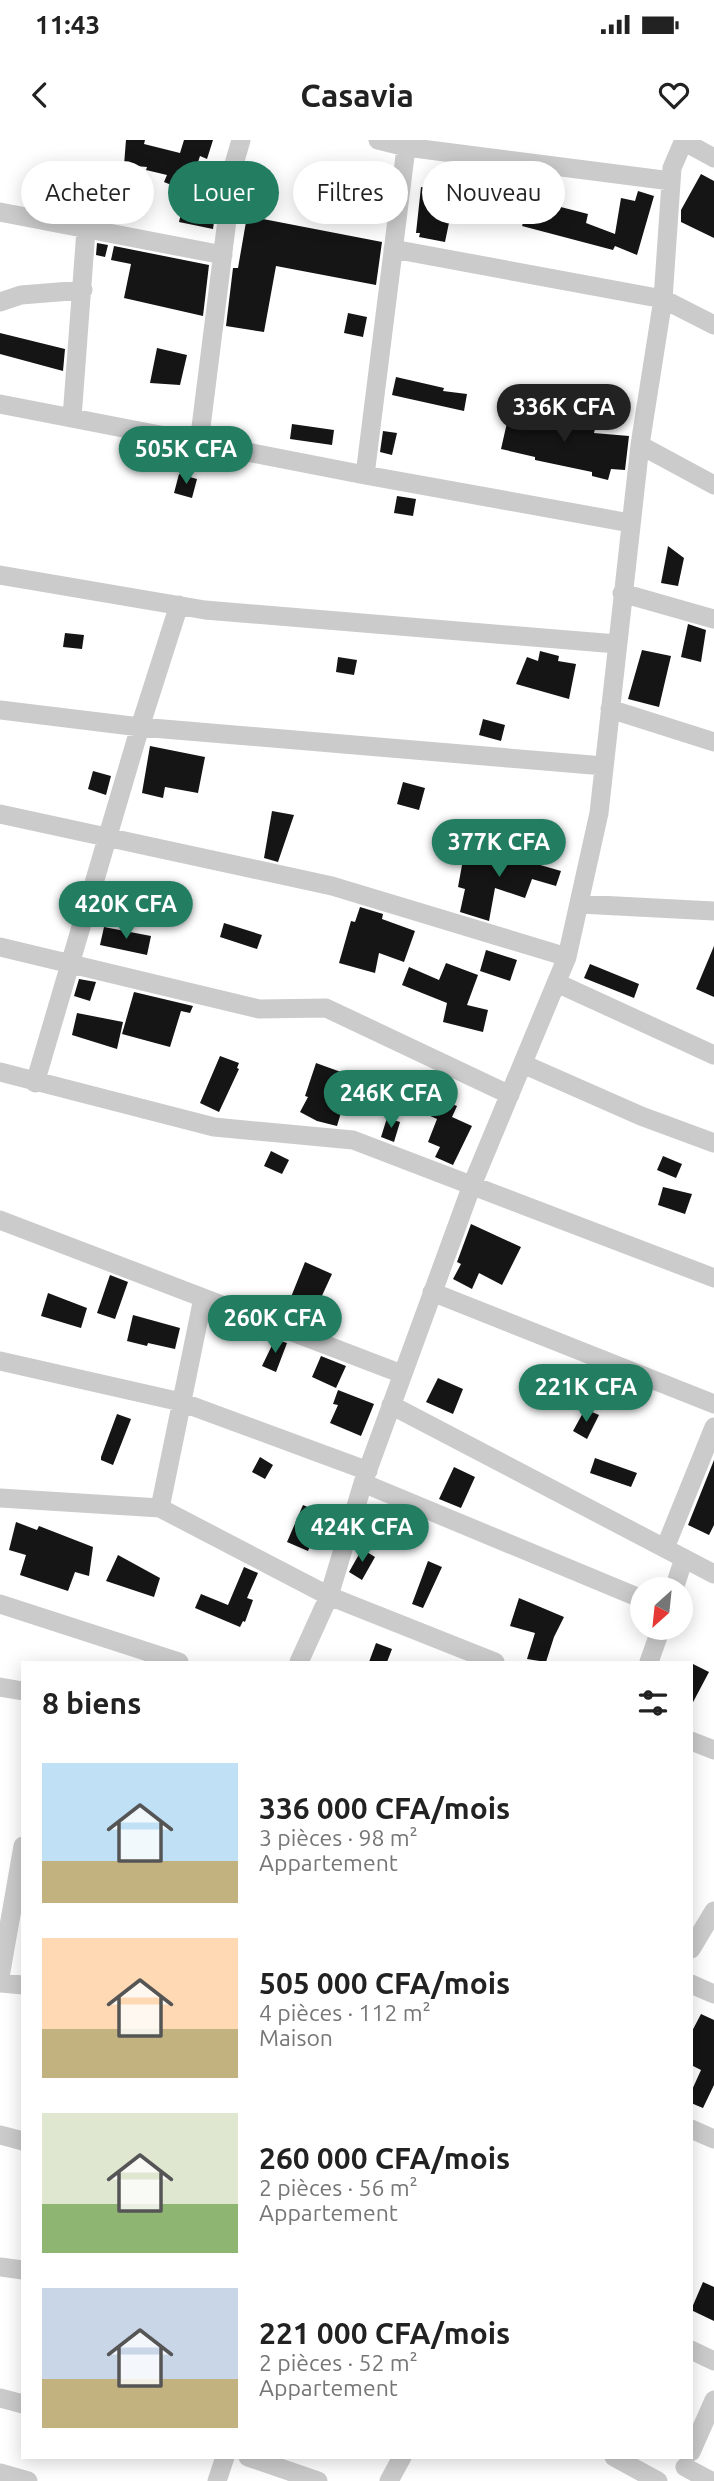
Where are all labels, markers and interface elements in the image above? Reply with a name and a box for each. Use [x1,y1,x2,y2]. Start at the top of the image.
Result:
text: 11:43 [35,10,100,39]
icon: back [21,76,59,114]
icon: heart [655,76,693,114]
text: Casavia [300,77,414,113]
chip: Acheter [21,161,154,224]
chip: Louer [168,161,279,224]
chip: Filtres [293,161,408,224]
chip: Nouveau [422,161,565,224]
pin: 336K CFA [492,384,636,444]
text: 336K CFA [513,394,615,419]
pin: 505K CFA [114,426,258,486]
text: 505K CFA [135,436,237,461]
pin: 377K CFA [427,820,571,879]
text: 377K CFA [448,829,550,854]
pin: 420K CFA [54,882,198,941]
text: 420K CFA [75,891,177,916]
pin: 246K CFA [319,1070,463,1130]
text: 246K CFA [340,1080,442,1105]
pin: 260K CFA [203,1296,347,1355]
text: 260K CFA [224,1305,326,1330]
pin: 221K CFA [514,1364,658,1424]
text: 221K CFA [535,1374,637,1399]
pin: 424K CFA [290,1504,434,1564]
text: 424K CFA [311,1514,413,1539]
north arrow [630,1577,693,1640]
map controls [630,1577,693,1640]
icon: filters [634,1684,672,1722]
text: 8 biens [42,1686,141,1720]
icon: home [98,1791,182,1875]
text: 336 000 CFA/mois [259,1791,510,1825]
text: 3 pièces · 98 m² [259,1825,418,1850]
text: Appartement [259,1850,398,1875]
icon: home [98,1966,182,2050]
text: 505 000 CFA/mois [259,1966,510,2000]
text: 4 pièces · 112 m² [259,2000,431,2025]
text: Maison [259,2025,333,2050]
icon: home [98,2141,182,2225]
text: 260 000 CFA/mois [259,2141,510,2175]
text: 2 pièces · 56 m² [259,2175,418,2200]
text: Appartement [259,2200,398,2225]
icon: home [98,2316,182,2400]
text: 221 000 CFA/mois [259,2316,510,2350]
text: 2 pièces · 52 m² [259,2350,418,2375]
text: Appartement [259,2375,398,2400]

